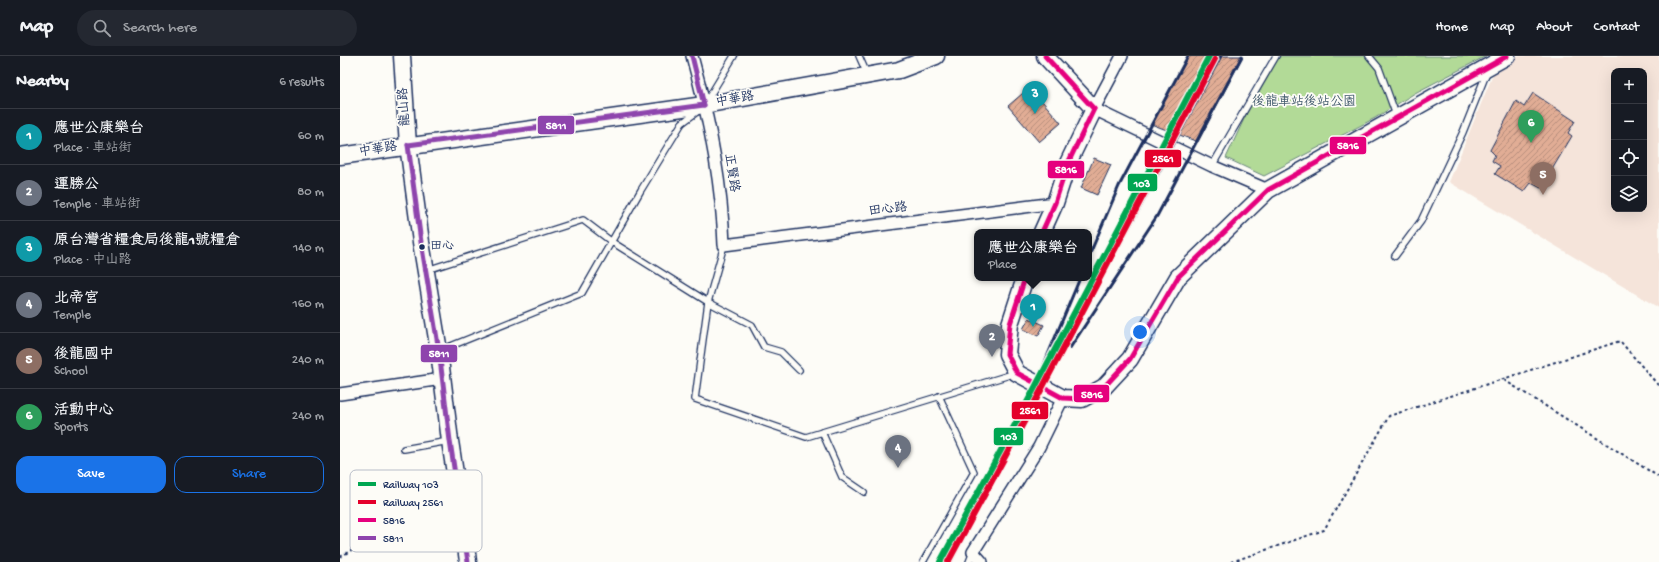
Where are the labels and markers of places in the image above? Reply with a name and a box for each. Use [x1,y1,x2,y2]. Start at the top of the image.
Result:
pin: 3 [1022,81,1048,114]
pin: 6 [1518,110,1544,143]
pin: 5 [1530,162,1556,195]
place label: 田心 [430,240,454,254]
marker: 田心 [417,242,427,252]
pin: 1 [1020,294,1046,327]
pin: 2 [979,324,1005,357]
pin: 4 [885,435,911,468]

